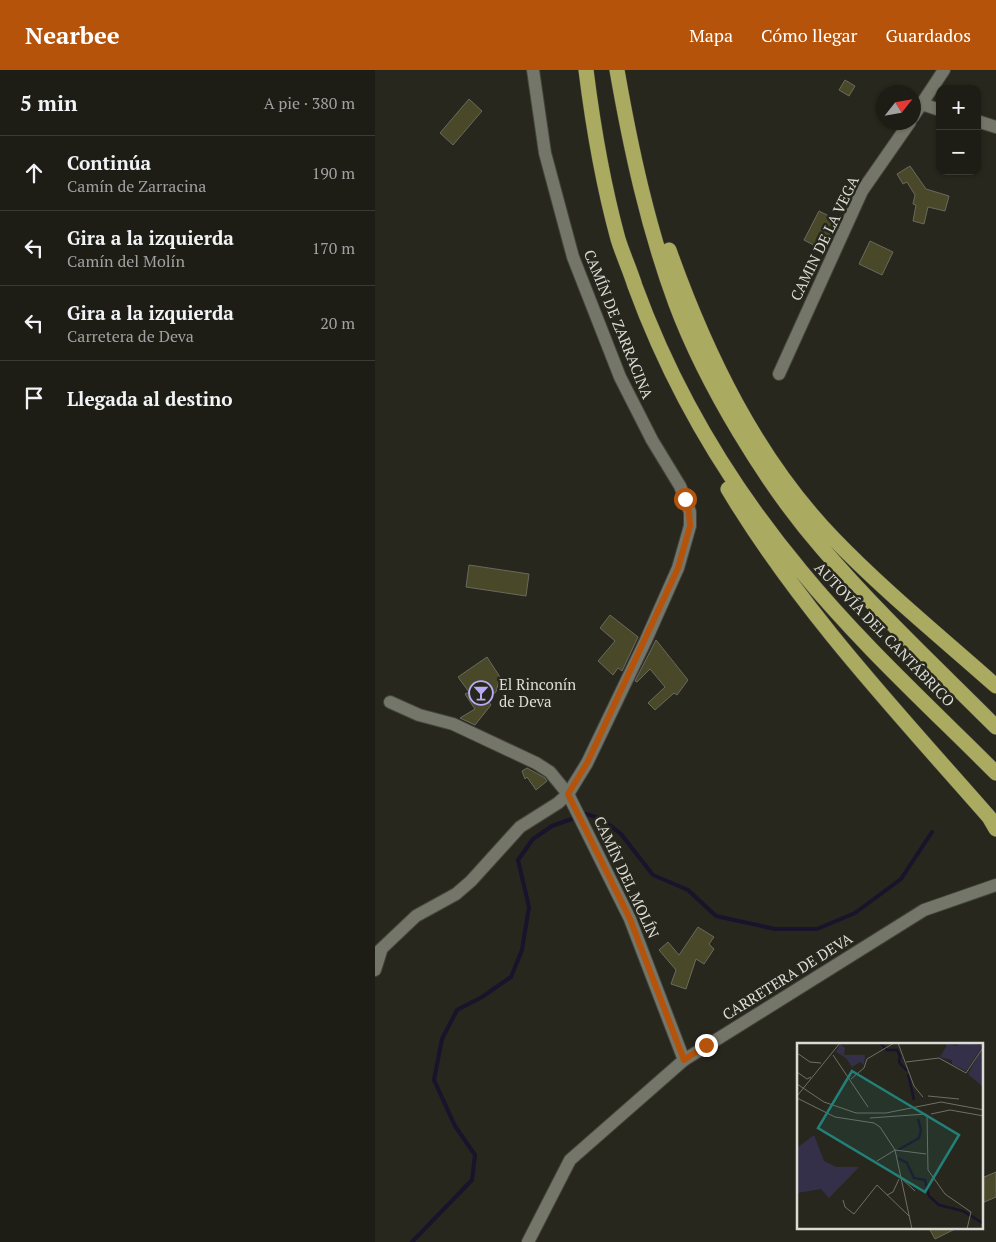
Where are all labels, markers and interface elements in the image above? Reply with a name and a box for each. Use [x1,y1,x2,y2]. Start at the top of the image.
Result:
text: Nearbee [25,19,120,51]
text: Mapa [689,23,733,47]
text: Cómo llegar [761,23,857,47]
text: Guardados [885,23,971,47]
north arrow [876,85,921,130]
map controls [936,85,981,175]
button: + [936,85,981,130]
text: 5 min [20,89,77,117]
text: A pie · 380 m [264,92,355,114]
button: − [936,130,981,175]
text: Continúa [67,150,151,175]
icon: ahead [20,159,48,187]
text: 190 m [312,162,355,184]
street label: CAMIN DE LA VEGA [785,172,863,304]
text: Camín de Zarracina [67,175,206,197]
text: Gira a la izquierda [67,225,234,250]
icon: left [20,234,48,262]
text: 170 m [312,237,355,259]
street label: CAMÍN DE ZARRACINA [580,246,658,402]
text: Camín del Molín [67,250,185,272]
text: Gira a la izquierda [67,300,234,325]
icon: left [20,309,48,337]
text: 20 m [320,312,355,334]
text: Carretera de Deva [67,325,194,347]
icon: arrive [20,384,48,412]
text: Llegada al destino [67,386,233,411]
route start [674,488,697,511]
street label: AUTOVÍA DEL CANTÁBRICO [811,557,959,711]
place label: El Rinconín de Deva [499,674,576,711]
bar icon: El Rinconín de Deva [468,680,494,706]
street label: CAMÍN DEL MOLÍN [590,813,664,941]
street label: CARRETERA DE DEVA [718,927,856,1024]
route end [695,1034,718,1057]
inset map [797,1043,983,1230]

